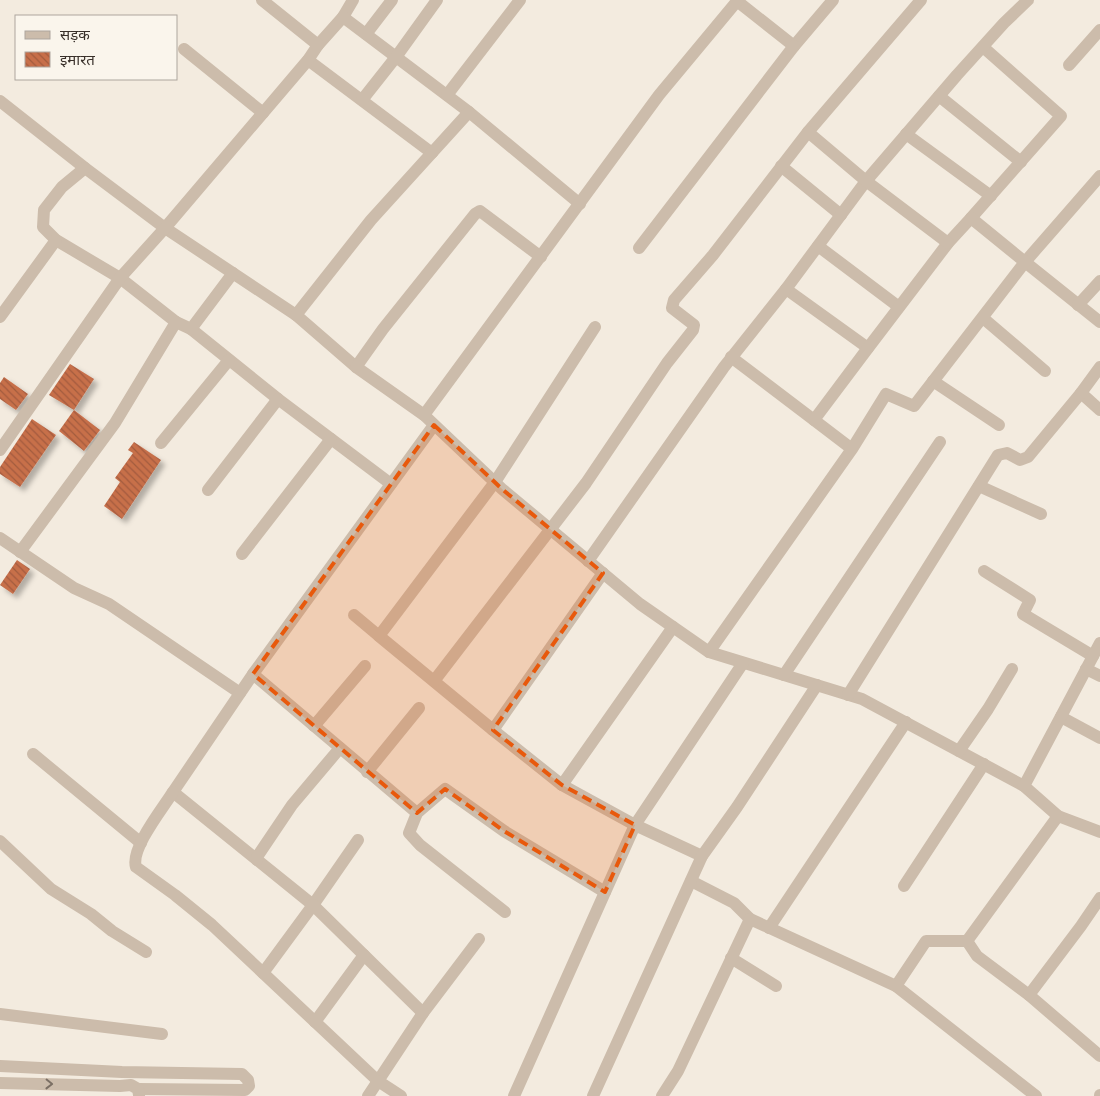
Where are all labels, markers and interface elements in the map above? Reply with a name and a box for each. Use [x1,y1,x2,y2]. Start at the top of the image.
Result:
legend [15,15,178,80]
text: सड़क [60,26,90,44]
text: इमारत [60,51,95,69]
one-way arrow [45,1079,53,1089]

